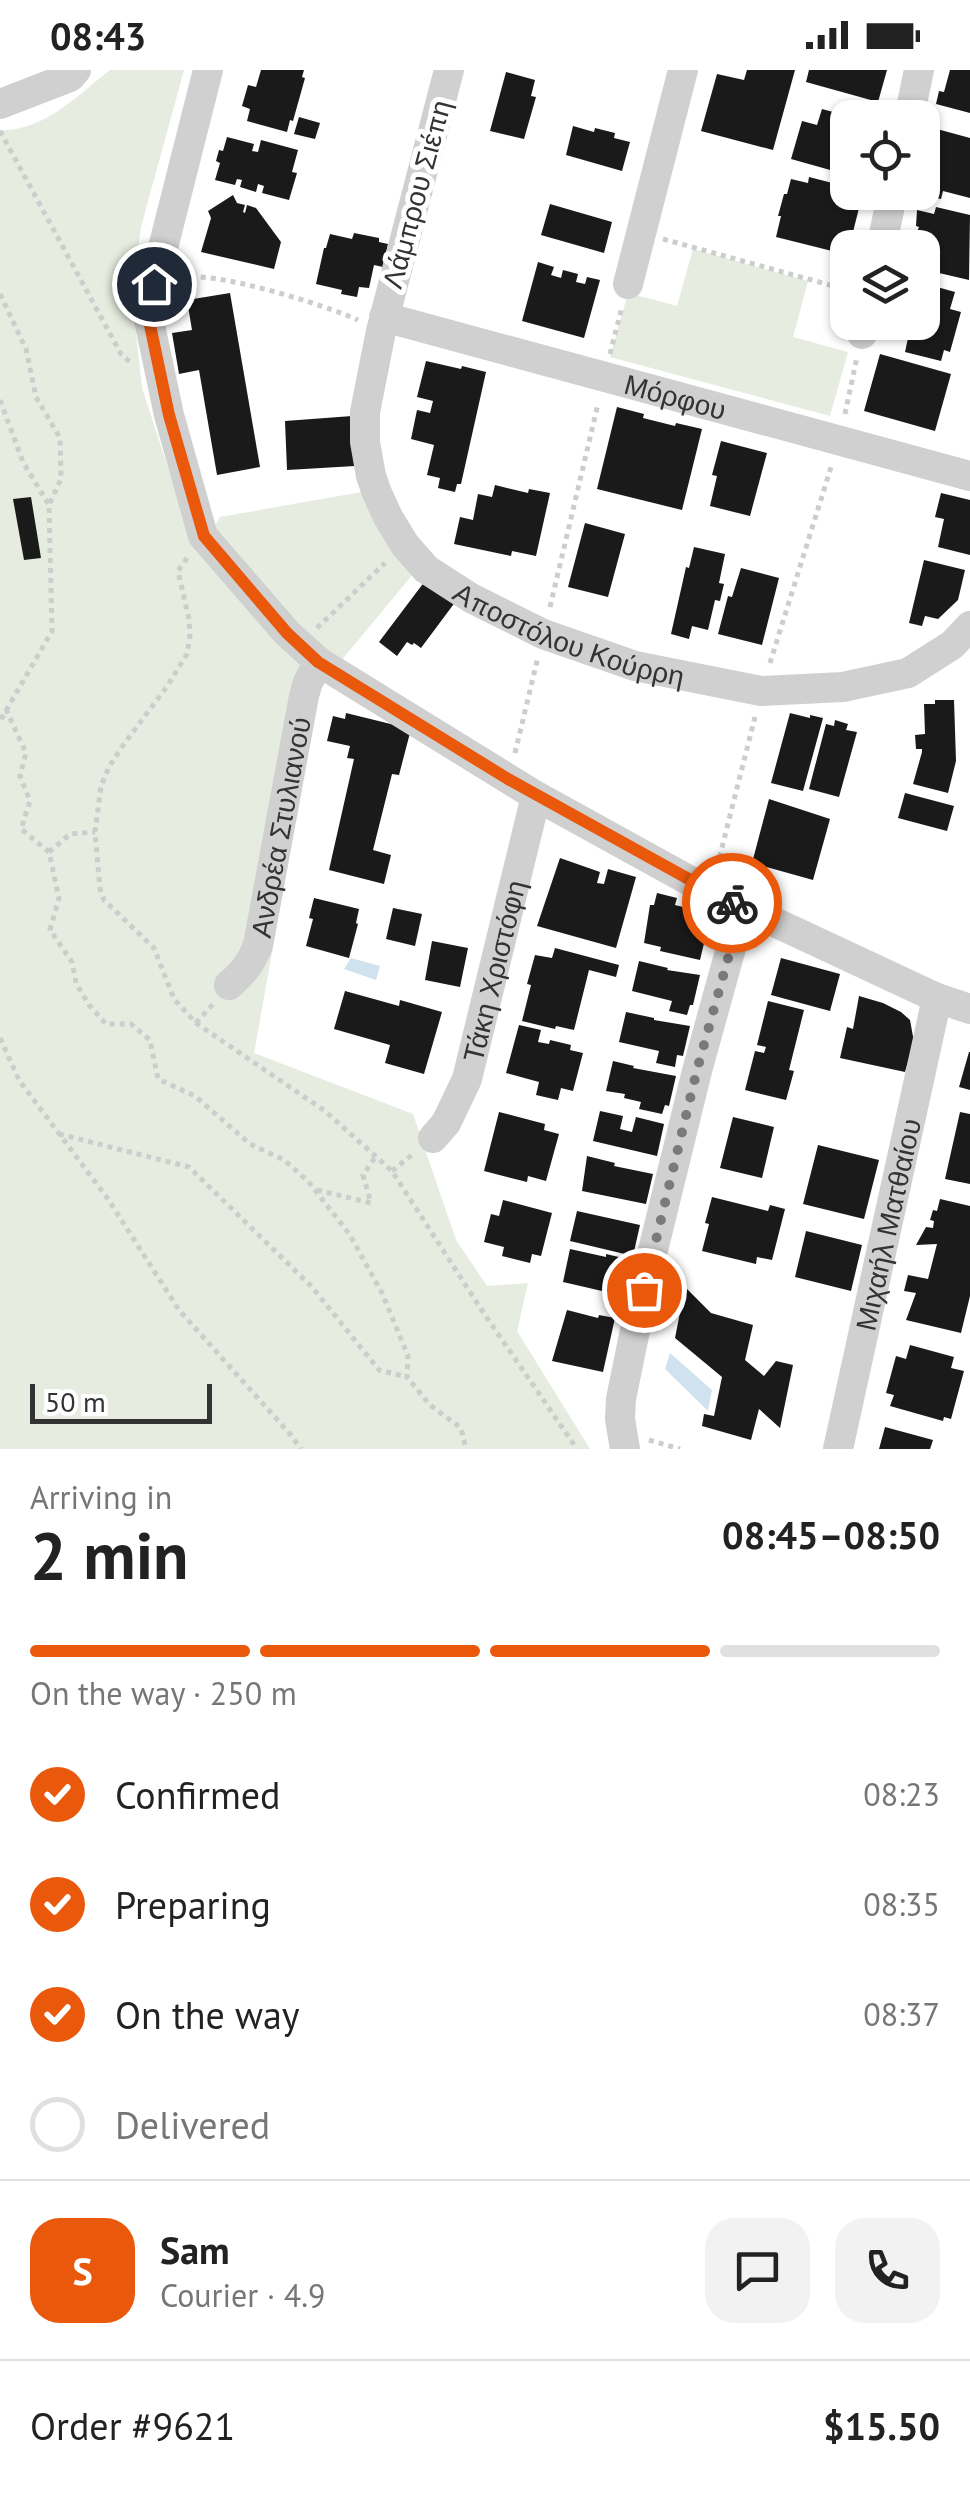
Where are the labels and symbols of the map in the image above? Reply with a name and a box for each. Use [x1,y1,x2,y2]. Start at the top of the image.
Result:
street label: Λάμπρου Σιέπη [373,96,459,292]
pin [112,242,197,327]
street label: Μόρφου [620,365,730,428]
street label: Αποστόλου Κούρρη [447,573,688,694]
street label: Ανδρέα Στυλιανού [241,714,318,940]
courier [682,853,782,953]
street label: Τάκη Χριστόφη [453,876,533,1065]
street label: Μιχαήλ Ματθαίου [846,1115,929,1334]
pin [602,1248,687,1333]
scale bar [30,1379,212,1424]

